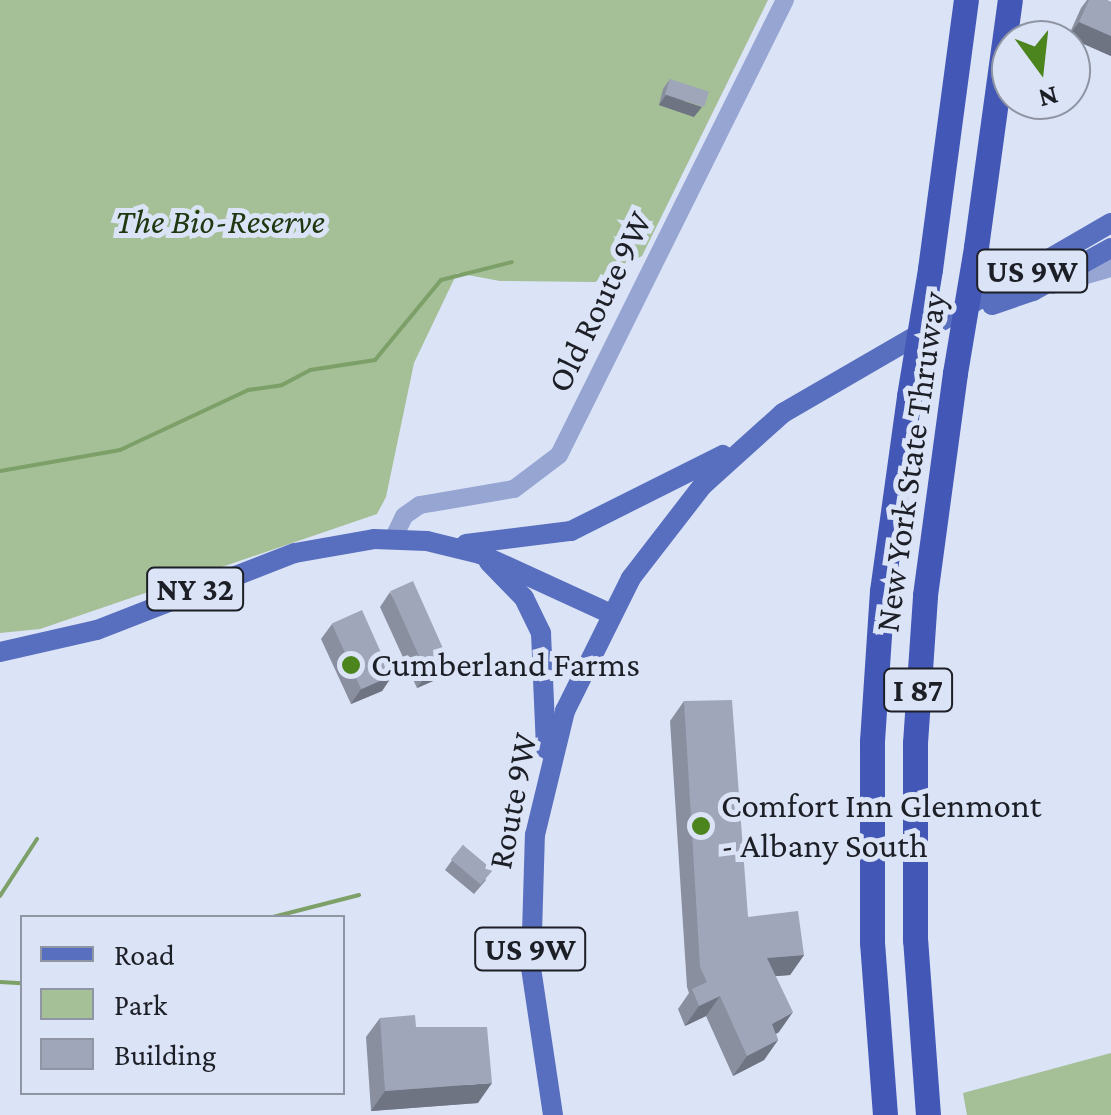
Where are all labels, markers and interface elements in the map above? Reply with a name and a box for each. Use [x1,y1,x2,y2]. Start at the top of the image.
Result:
north arrow [991,20,1091,120]
text: N [1035,80,1062,115]
park label: The Bio-Reserve [115,201,325,243]
street label: Old Route 9W [538,205,662,399]
road number: US 9W [974,244,1090,298]
street label: New York State Thruway [866,289,956,635]
road number: NY 32 [145,562,245,616]
place label: Cumberland Farms [371,644,640,686]
marker: Cumberland Farms [340,654,362,676]
road number: I 87 [883,663,953,717]
street label: Route 9W [479,729,547,873]
place label: Comfort Inn Glenmont - Albany South [721,785,1041,867]
marker: Comfort Inn Glenmont - Albany South [690,815,712,837]
legend [20,915,345,1095]
road number: US 9W [472,922,588,976]
text: Road [114,938,175,971]
text: Park [114,988,167,1021]
text: Building [114,1038,216,1071]

